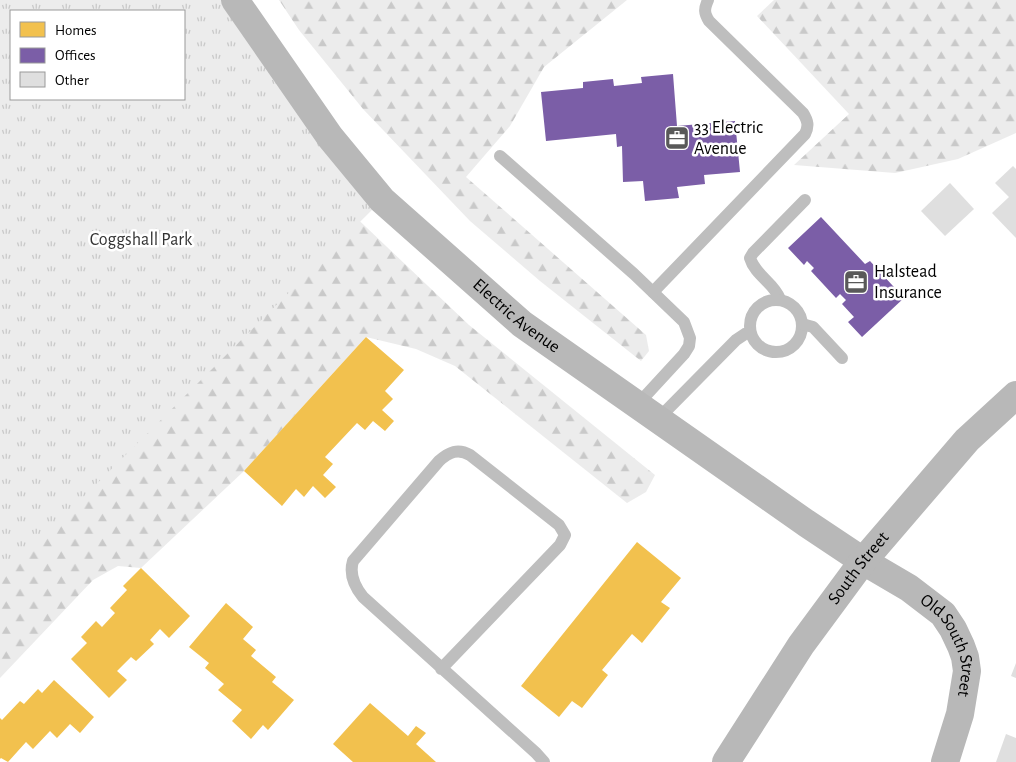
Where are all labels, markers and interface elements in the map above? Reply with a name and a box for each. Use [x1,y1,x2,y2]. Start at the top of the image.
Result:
legend [10,10,185,100]
text: Homes [55,23,97,38]
text: Offices [55,48,96,63]
text: Other [55,73,89,88]
place label: 33 Electric Avenue [694,119,763,158]
office icon: 33 Electric Avenue [664,125,690,151]
park label: Coggshall Park [90,231,193,249]
place label: Halstead Insurance [874,263,942,302]
office icon: Halstead Insurance [843,269,869,295]
street label: Electric Avenue [469,276,563,357]
street label: South Street [825,528,893,608]
street label: Old South Street [917,591,976,698]

